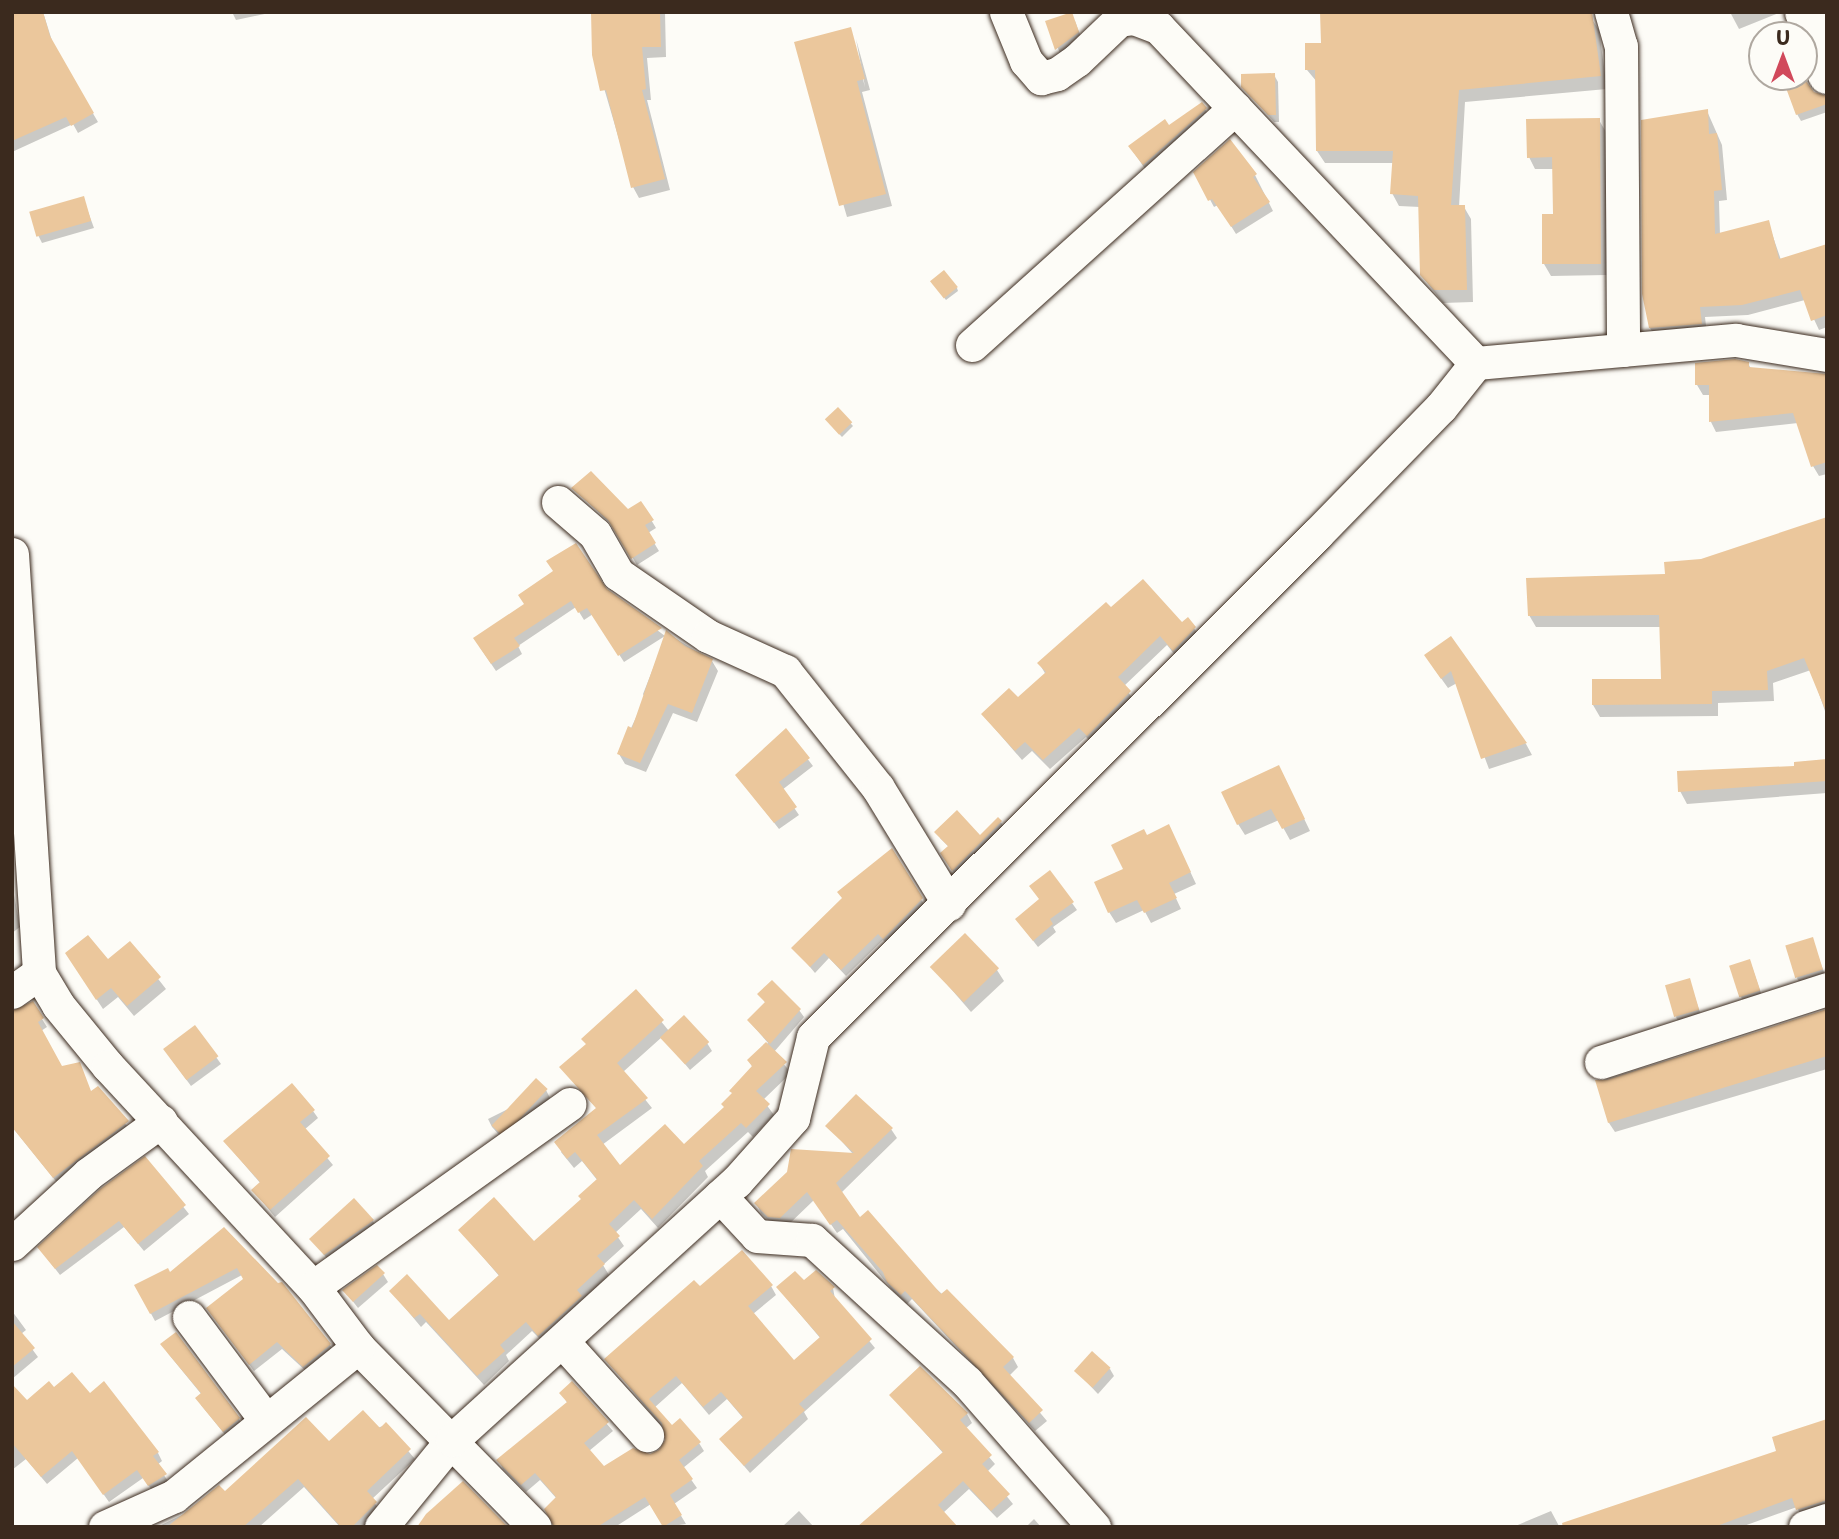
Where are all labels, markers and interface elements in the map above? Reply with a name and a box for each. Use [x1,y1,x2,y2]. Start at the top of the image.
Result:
north arrow [1748,21,1818,91]
text: U [1776,23,1790,51]

